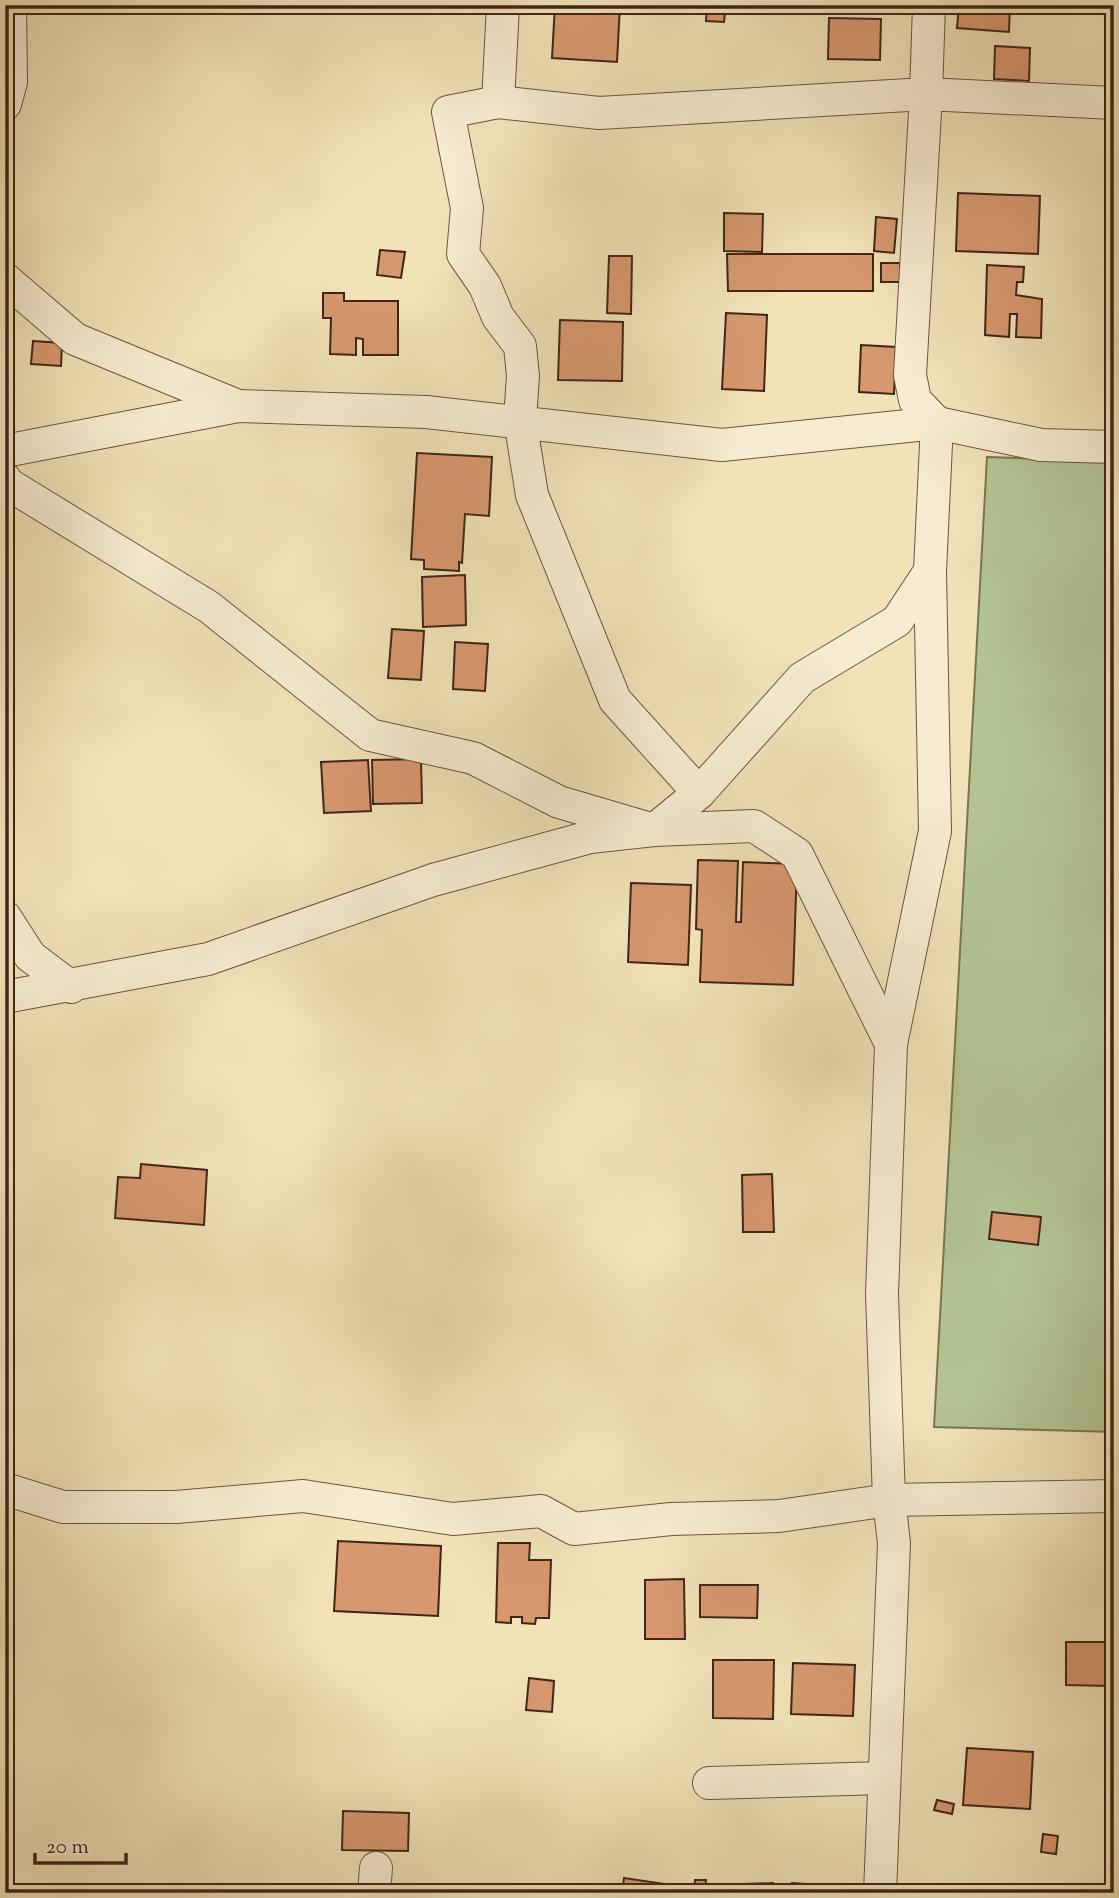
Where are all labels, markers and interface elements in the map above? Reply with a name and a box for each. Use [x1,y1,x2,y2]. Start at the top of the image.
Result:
scale bar [35,1821,126,1865]
text: 20 m [46,1833,89,1863]

